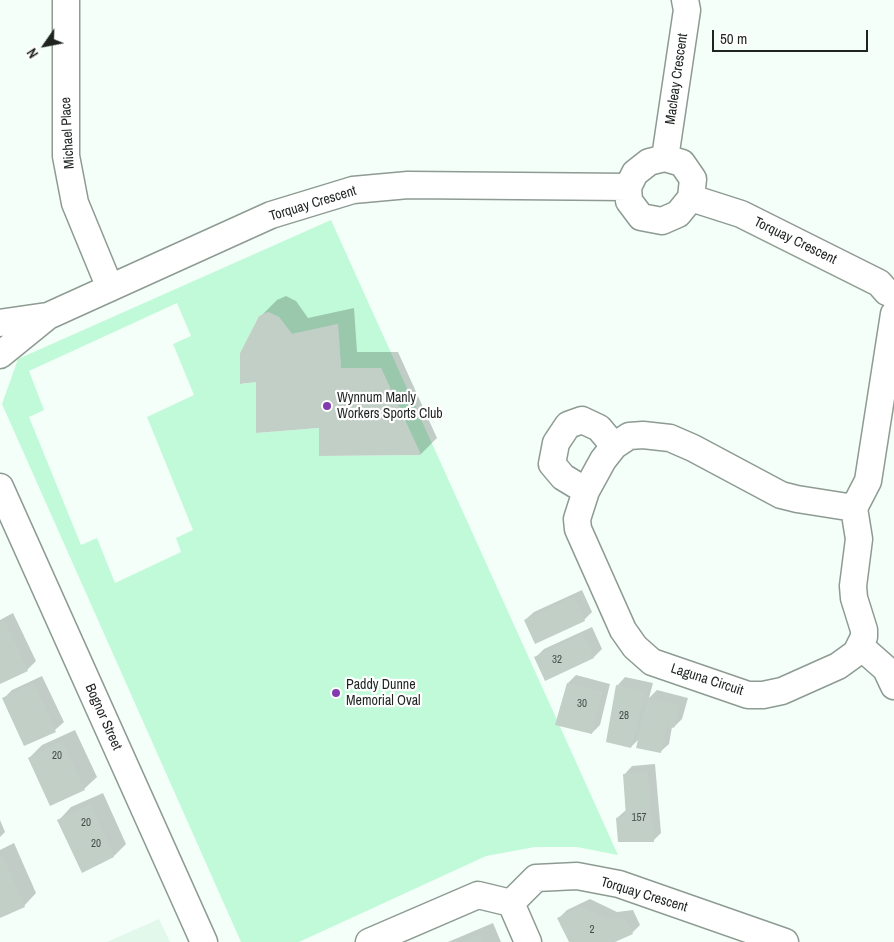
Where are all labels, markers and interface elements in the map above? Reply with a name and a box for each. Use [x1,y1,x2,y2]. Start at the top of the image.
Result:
north arrow [20,20,70,70]
scale bar [714,20,870,52]
text: 50 m [720,28,747,49]
street label: Macleay Crescent [662,32,692,126]
text: N [23,45,42,62]
street label: Michael Place [58,97,78,169]
street label: Torquay Crescent [268,183,358,225]
street label: Torquay Crescent [751,214,839,268]
place label: Wynnum Manly Workers Sports Club [337,390,443,422]
marker: Wynnum Manly Workers Sports Club [321,400,333,412]
house number: 32 [552,653,562,667]
street label: Laguna Circuit [669,660,745,700]
place label: Paddy Dunne Memorial Oval [346,677,421,710]
street label: Bognor Street [81,681,125,753]
marker: Paddy Dunne Memorial Oval [330,687,342,699]
house number: 30 [577,697,587,711]
house number: 28 [619,709,629,723]
house number: 20 [52,749,62,763]
house number: 157 [631,811,647,825]
house number: 20 [81,816,91,830]
house number: 20 [91,837,101,851]
street label: Torquay Crescent [599,874,689,916]
house number: 2 [589,923,595,937]

